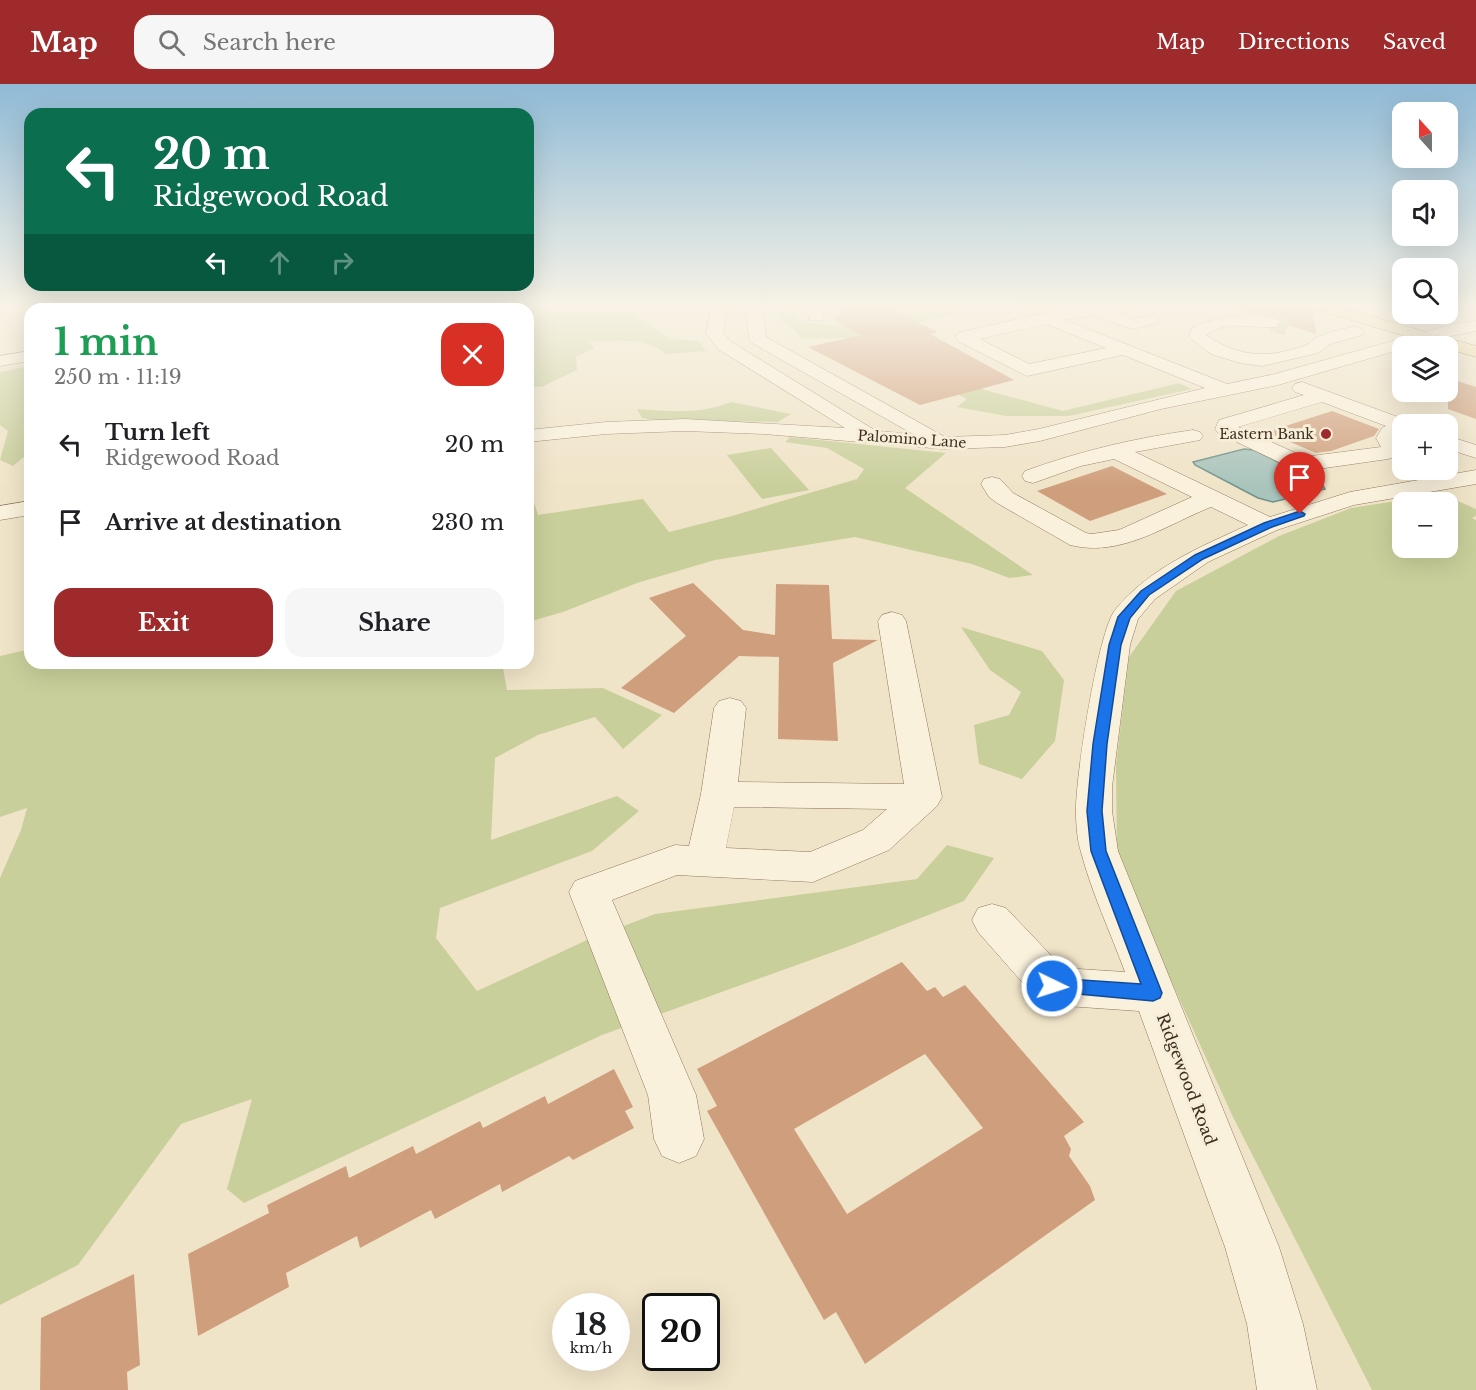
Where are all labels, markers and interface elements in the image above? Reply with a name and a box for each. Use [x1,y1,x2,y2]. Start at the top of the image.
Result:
search box [134,15,554,69]
text: Map [30,25,98,60]
icon: search [155,26,188,59]
text: Search here [203,29,336,56]
text: Map [1156,29,1205,55]
text: Directions [1238,29,1350,55]
text: Saved [1383,29,1446,55]
north arrow [1392,102,1458,168]
map controls [1392,102,1458,558]
text: 20 m [153,128,270,180]
icon: left [54,132,132,210]
text: Ridgewood Road [153,180,389,213]
button: sound [1392,180,1458,246]
icon: left [200,246,233,279]
icon: ahead [263,246,296,279]
icon: right [326,246,359,279]
button: search [1392,258,1458,324]
text: 1 min [54,320,158,365]
button: close [441,323,504,386]
button: layers [1392,336,1458,402]
text: 250 m · 11:19 [54,365,182,389]
button: + [1392,414,1458,480]
text: Turn left [105,419,210,446]
place label: Eastern Bank [1219,425,1314,443]
street label: Palomino Lane [857,426,967,452]
marker: Eastern Bank [1319,427,1333,441]
icon: left [54,428,87,461]
text: 20 m [445,431,504,458]
text: Ridgewood Road [105,446,279,470]
pin [1274,452,1325,514]
icon: arrive [1283,461,1316,494]
button: − [1392,492,1458,558]
icon: arrive [54,506,87,539]
text: Arrive at destination [105,509,342,536]
text: 230 m [431,509,504,536]
button: Exit [54,588,273,657]
button: Share [285,588,504,657]
position arrow [1020,954,1084,1018]
street label: Ridgewood Road [1153,1010,1221,1148]
speed limit sign: 20 [642,1293,720,1371]
text: 18 [575,1306,607,1343]
text: km/h [570,1338,612,1357]

